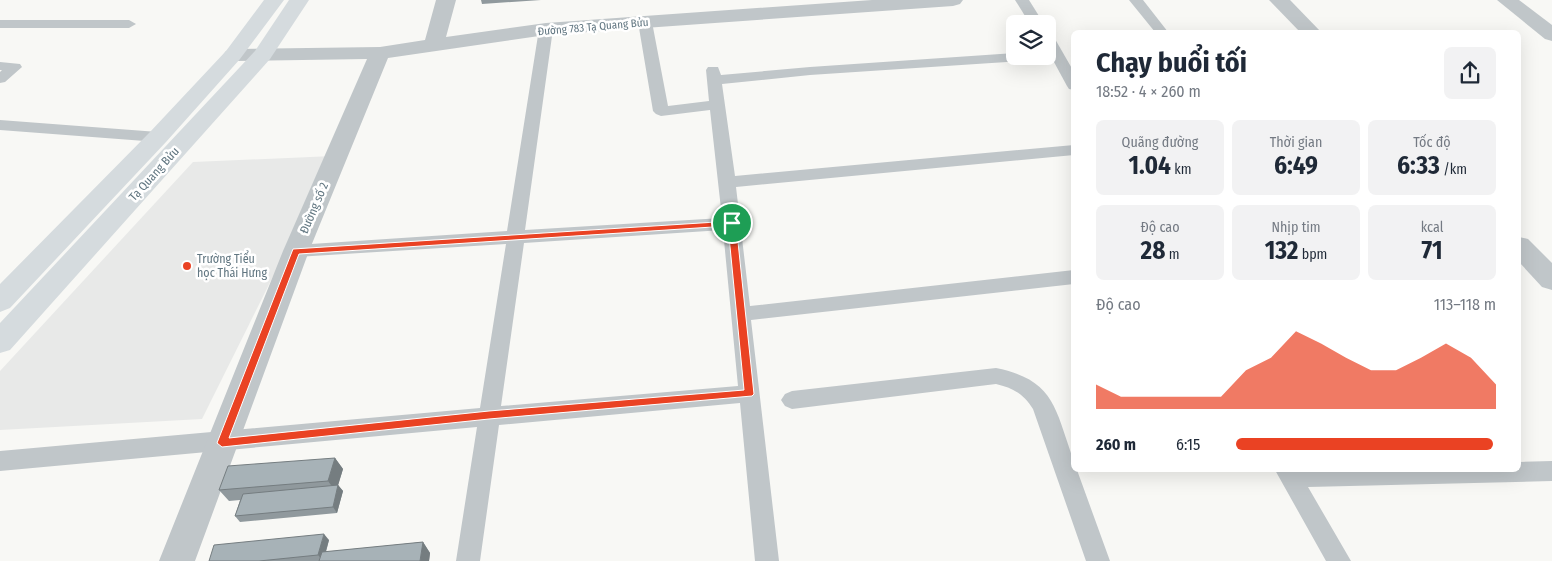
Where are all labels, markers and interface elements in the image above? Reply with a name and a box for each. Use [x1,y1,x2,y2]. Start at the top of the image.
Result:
map controls [1006,15,1056,65]
button: layers [1006,15,1056,65]
street label: Đường 783 Tạ Quang Bửu [537,16,649,38]
text: Chạy buổi tối [1096,46,1247,79]
button: share [1444,47,1496,99]
text: 18:52 · 4 × 260 m [1096,82,1201,101]
text: Quãng đường [1122,134,1198,151]
text: Thời gian [1270,134,1322,151]
text: Tốc độ [1413,134,1451,151]
street label: Tạ Quang Bửu [126,144,182,204]
text: 1.04 [1128,151,1171,181]
text: 6:49 [1274,151,1318,181]
text: 6:33 [1397,151,1440,181]
text: km [1171,161,1192,178]
text: /km [1440,161,1467,178]
street label: Đường số 2 [296,180,331,236]
pin [711,202,753,244]
icon: arrive [718,209,746,237]
text: Độ cao [1140,219,1180,236]
text: Nhịp tim [1271,219,1321,236]
text: kcal [1421,219,1443,236]
text: 28 [1141,236,1165,266]
text: 132 [1265,236,1298,266]
text: 71 [1421,236,1443,266]
text: m [1165,246,1179,263]
text: bpm [1298,246,1327,263]
place label: Trường Tiểu học Thái Hưng [197,250,267,280]
marker: Trường Tiểu học Thái Hưng [181,260,193,272]
text: Độ cao [1096,295,1141,314]
text: 113–118 m [1434,295,1496,314]
text: 260 m [1096,435,1136,454]
text: 6:15 [1176,435,1200,454]

